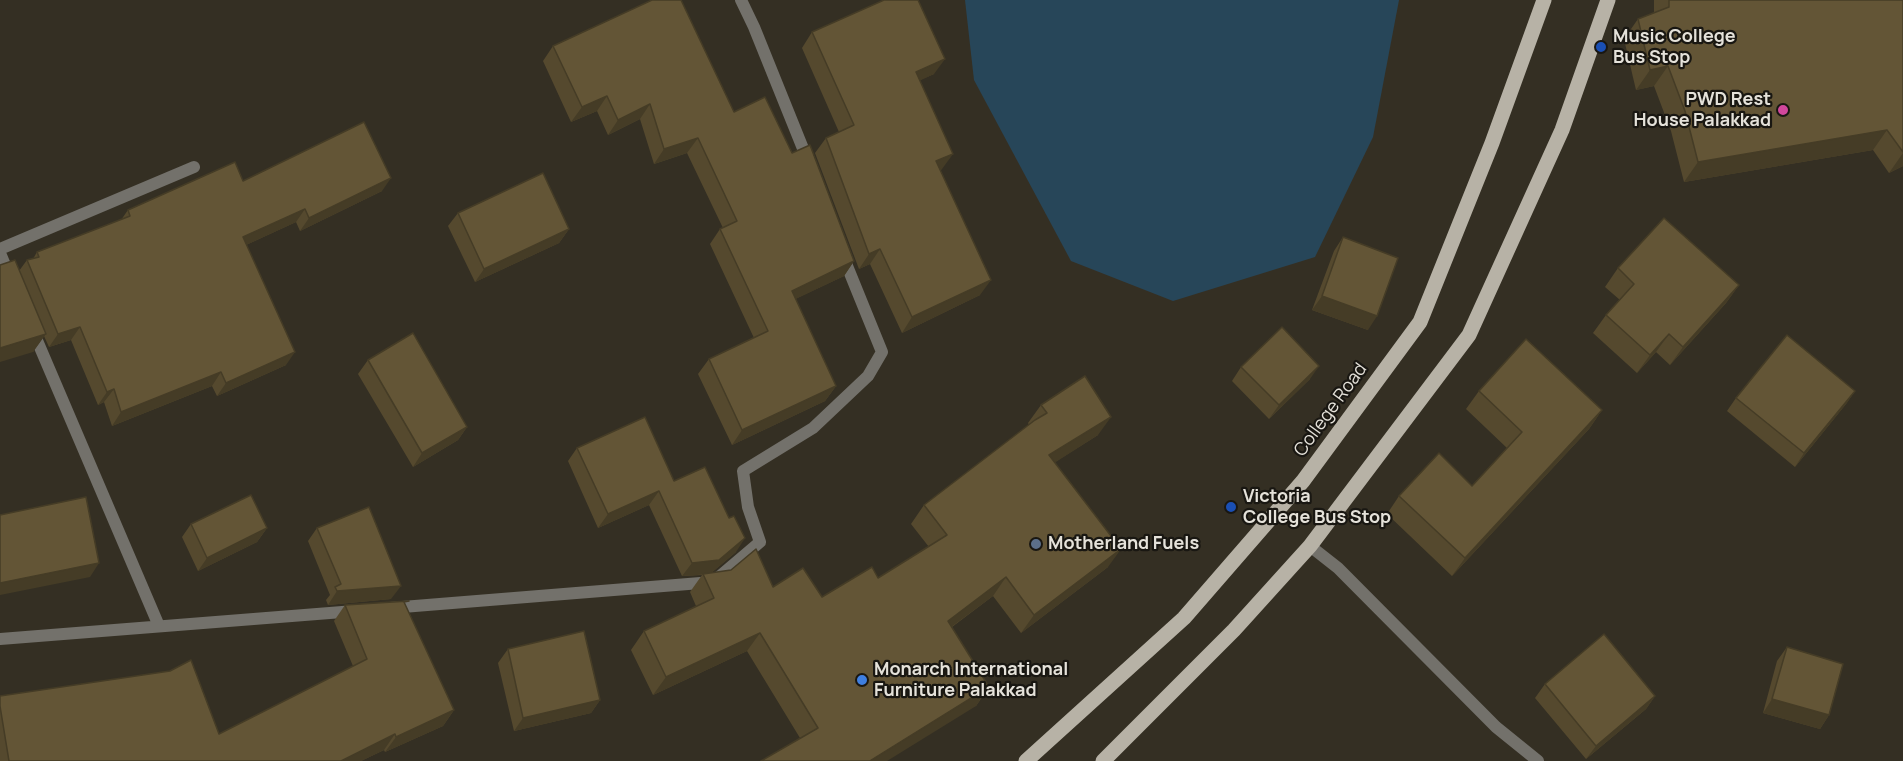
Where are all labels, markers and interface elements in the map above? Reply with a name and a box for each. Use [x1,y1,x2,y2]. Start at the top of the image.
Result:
place label: Music College Bus Stop [1613,26,1736,68]
marker: Music College Bus Stop [1594,40,1608,54]
place label: PWD Rest House Palakkad [1634,89,1771,132]
marker: PWD Rest House Palakkad [1776,103,1790,117]
street label: College Road [1290,359,1372,461]
place label: Victoria College Bus Stop [1243,486,1391,528]
marker: Victoria College Bus Stop [1224,500,1238,514]
place label: Motherland Fuels [1048,533,1199,555]
marker: Motherland Fuels [1029,537,1043,551]
place label: Monarch International Furniture Palakkad [874,659,1068,702]
marker: Monarch International Furniture Palakkad [855,673,869,687]

